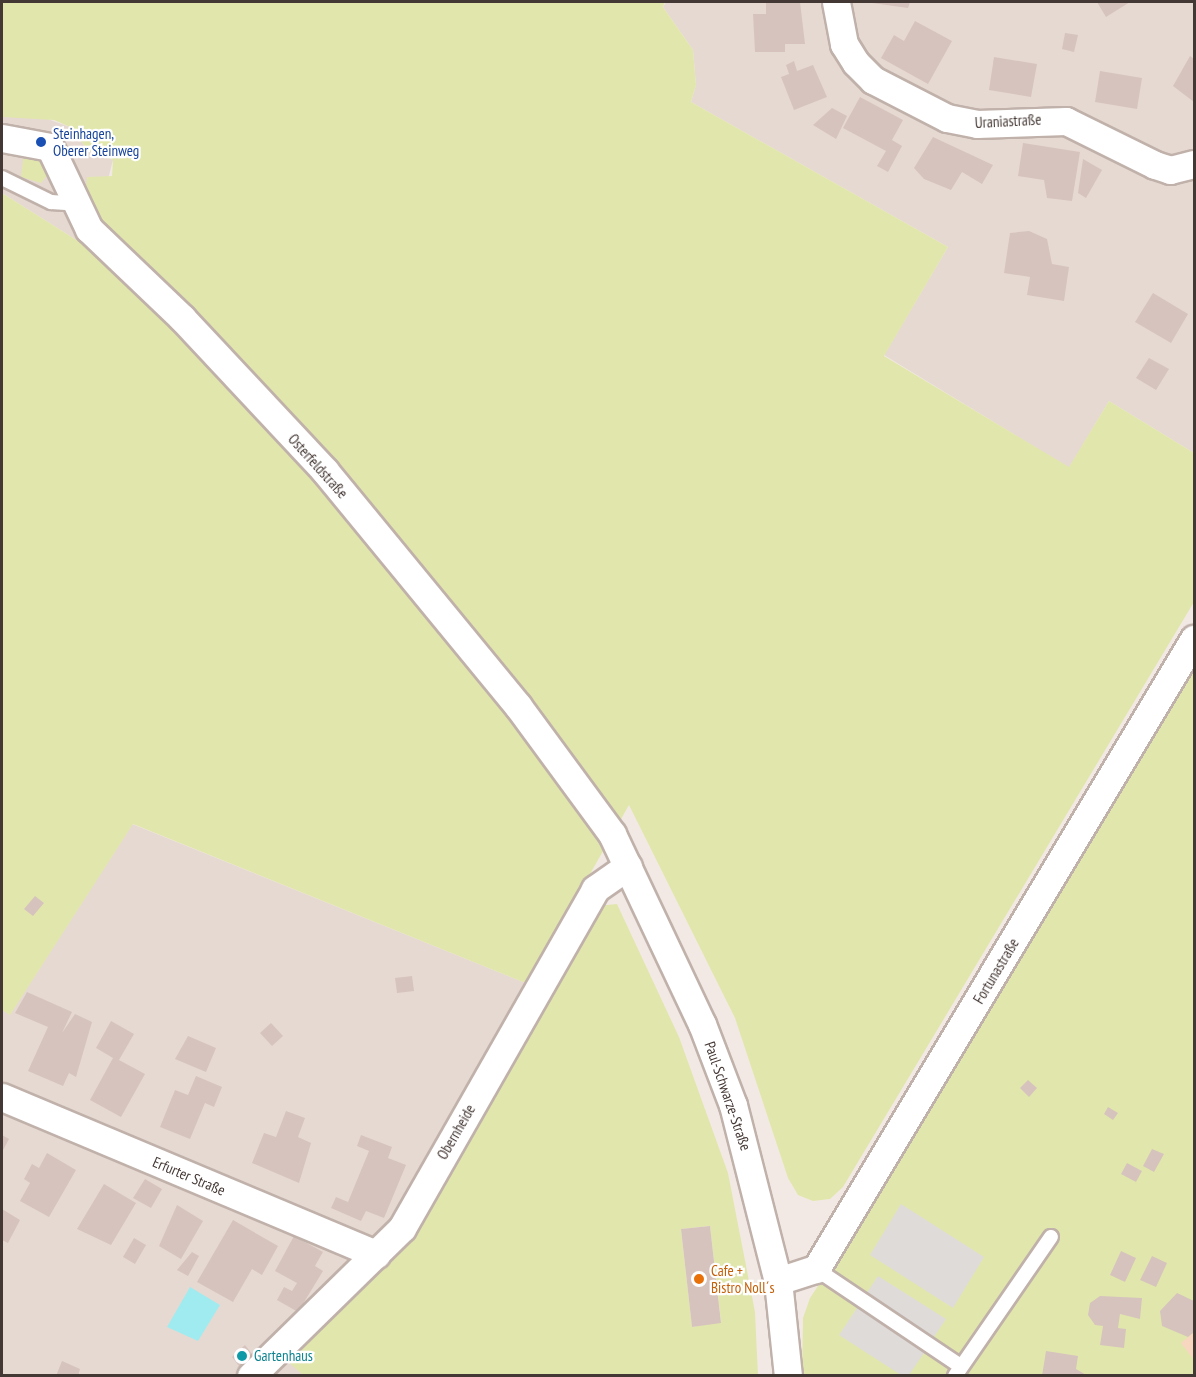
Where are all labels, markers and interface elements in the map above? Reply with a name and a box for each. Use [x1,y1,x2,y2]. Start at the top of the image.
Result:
street label: Uraniastraße [974,110,1042,132]
place label: Steinhagen, Oberer Steinweg [53,124,139,159]
marker: Steinhagen, Oberer Steinweg [34,135,48,149]
street label: Osterfeldstraße [284,430,352,502]
street label: Fortunastraße [969,935,1023,1007]
street label: Paul-Schwarze-Straße [701,1039,755,1153]
street label: Obernheide [433,1101,479,1163]
street label: Erfurter Straße [150,1153,228,1199]
place label: Cafe + Bistro Noll´s [711,1261,775,1296]
marker: Cafe + Bistro Noll´s [692,1272,706,1286]
place label: Gartenhaus [254,1347,313,1365]
marker: Gartenhaus [235,1349,249,1363]

